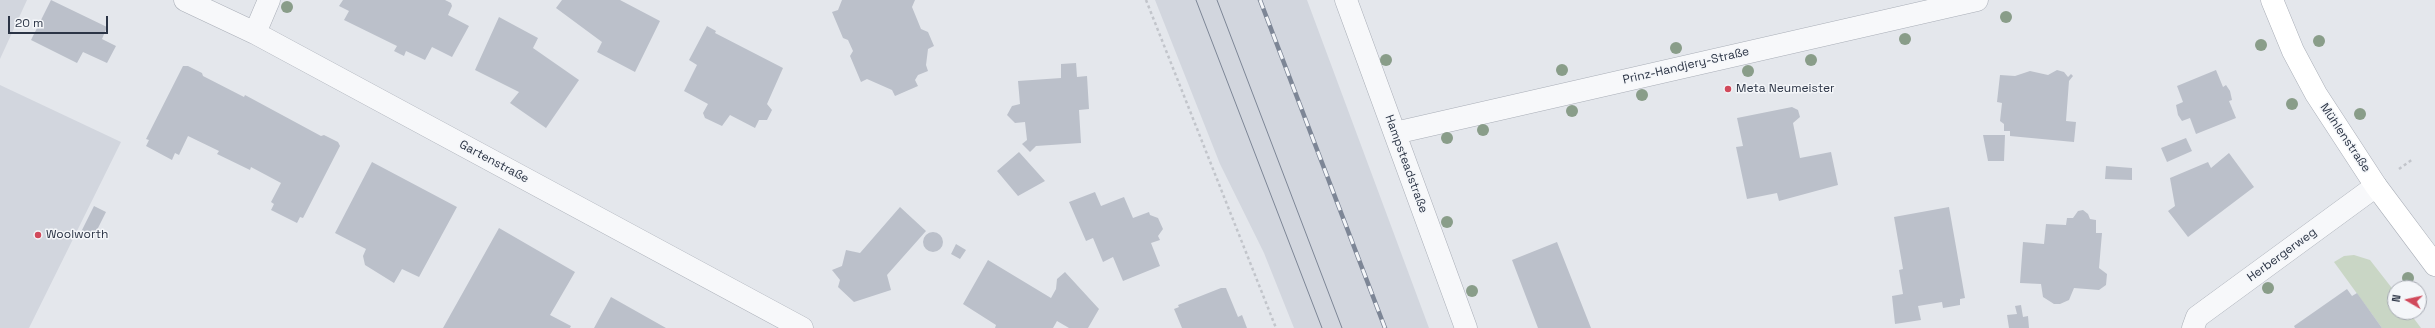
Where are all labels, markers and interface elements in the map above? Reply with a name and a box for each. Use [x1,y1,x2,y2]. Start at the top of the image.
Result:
scale bar [10,8,110,34]
text: 20 m [15,15,43,31]
street label: Prinz-Handjery-Straße [1621,44,1751,88]
place label: Meta Neumeister [1736,82,1835,96]
marker: Meta Neumeister [1723,84,1733,94]
street label: Mühlenstraße [2317,101,2373,175]
street label: Hampsteadstraße [1382,113,1430,215]
street label: Gartenstraße [457,138,531,186]
street label: Herbergerweg [2244,225,2320,285]
place label: Woolworth [46,228,108,242]
marker: Woolworth [33,230,43,240]
north arrow [2387,280,2427,320]
text: N [2389,294,2404,303]

